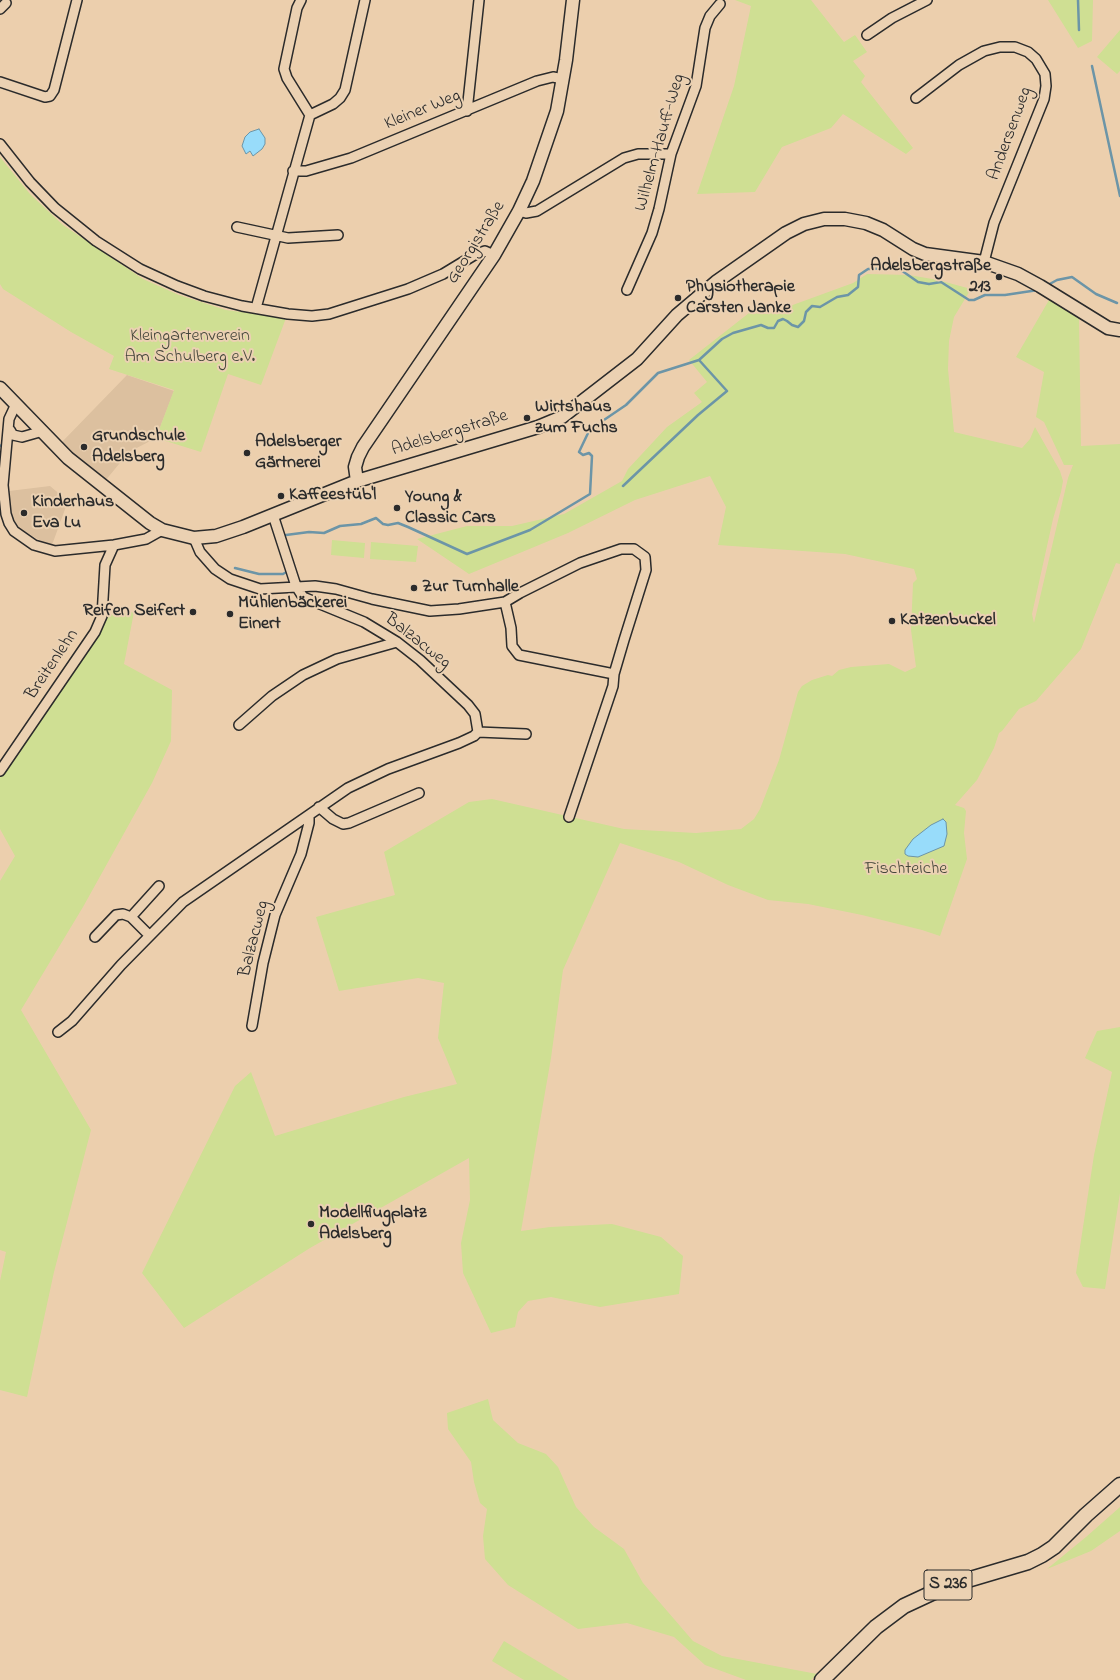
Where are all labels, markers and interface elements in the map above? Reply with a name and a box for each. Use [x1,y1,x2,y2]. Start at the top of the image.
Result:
street label: Wilhelm-Hauff-Weg [631,72,691,214]
street label: Andersenweg [984,84,1038,184]
street label: Kleiner Weg [382,86,464,136]
street label: Georgistraße [443,198,511,288]
place label: Adelsbergstraße 213 [870,256,991,298]
marker: Adelsbergstraße 213 [994,272,1004,282]
place label: Physiotherapie Carsten Janke [686,277,795,320]
marker: Physiotherapie Carsten Janke [673,293,683,303]
park label: Kleingartenverein Am Schulberg e.V. [125,326,255,368]
place label: Wirtshaus zum Fuchs [535,397,618,440]
street label: Adelsbergstraße [389,406,511,462]
marker: Wirtshaus zum Fuchs [522,413,532,423]
place label: Grundschule Adelsberg [92,426,185,468]
place label: Adelsberger Gärtnerei [255,432,341,474]
marker: Grundschule Adelsberg [79,442,89,452]
marker: Adelsberger Gärtnerei [242,448,252,458]
place label: Kaffeestüb'l [289,485,376,507]
place label: Young & Classic Cars [405,487,496,530]
marker: Kaffeestüb'l [276,491,286,501]
place label: Kinderhaus Eva Lu [32,492,114,534]
marker: Young & Classic Cars [392,503,402,513]
marker: Kinderhaus Eva Lu [19,508,29,518]
place label: Zur Turnhalle [422,577,519,599]
marker: Zur Turnhalle [409,583,419,593]
place label: Mühlenbäckerei Einert [238,593,347,636]
place label: Reifen Seifert [83,601,185,623]
marker: Reifen Seifert [188,607,198,617]
marker: Mühlenbäckerei Einert [225,609,235,619]
street label: Balzacweg [380,609,454,675]
place label: Katzenbuckel [900,610,996,632]
marker: Katzenbuckel [887,616,897,626]
street label: Breitenlehn [22,626,84,704]
park label: Fischteiche [865,859,947,881]
street label: Balzacweg [235,899,275,979]
place label: Modellflugplatz Adelsberg [319,1203,427,1246]
marker: Modellflugplatz Adelsberg [306,1219,316,1229]
road number: S 236 [924,1570,972,1600]

